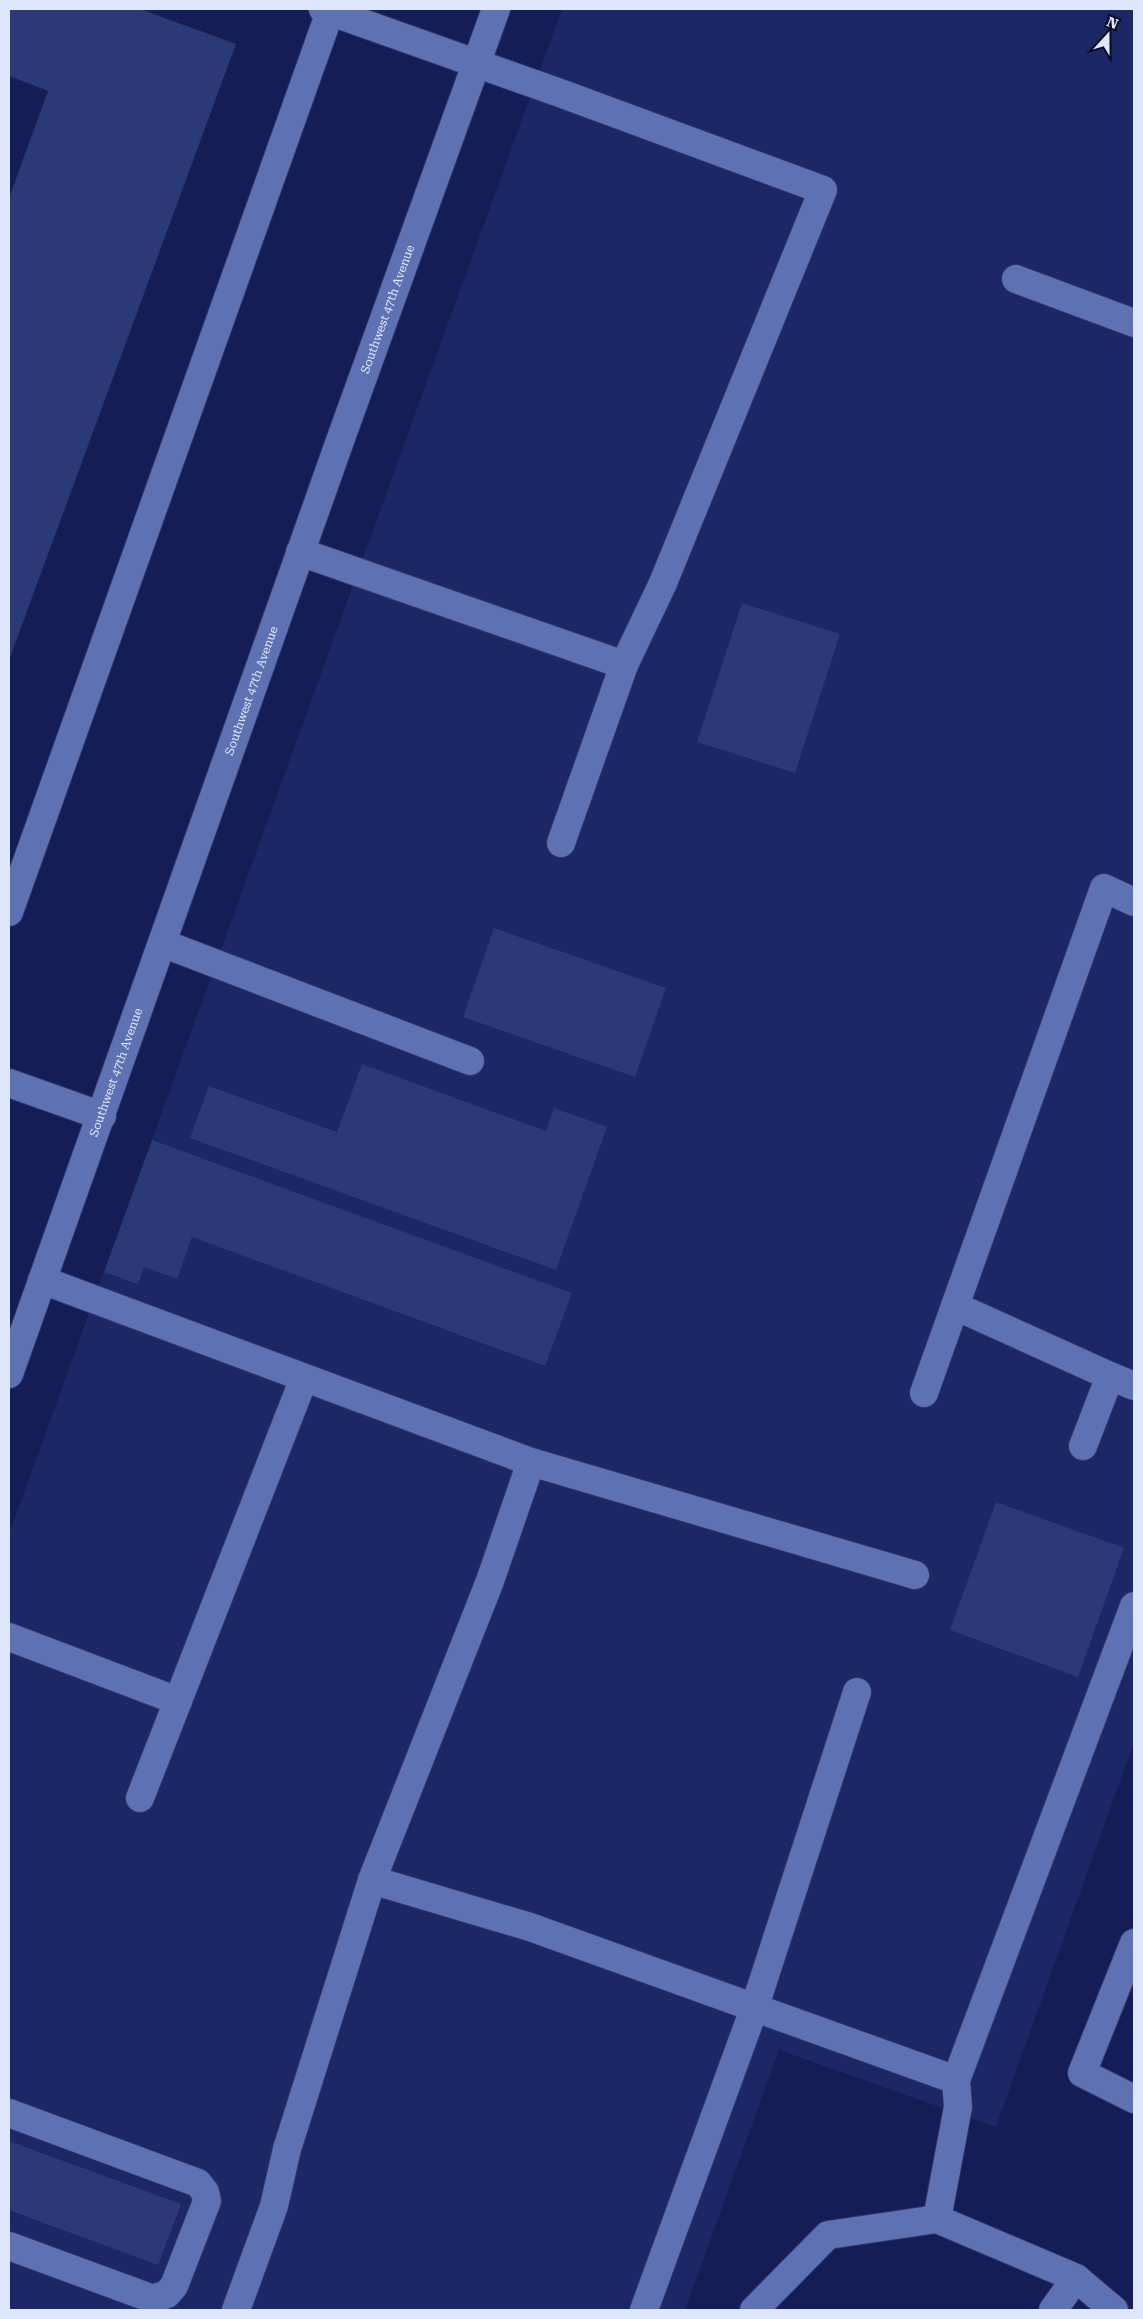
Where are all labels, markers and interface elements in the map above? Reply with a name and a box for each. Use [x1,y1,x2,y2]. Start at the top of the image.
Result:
north arrow [1083,10,1133,60]
text: N [1105,13,1121,32]
street label: Southwest 47th Avenue [358,243,417,376]
street label: Southwest 47th Avenue [222,624,281,757]
street label: Southwest 47th Avenue [87,1006,145,1139]

